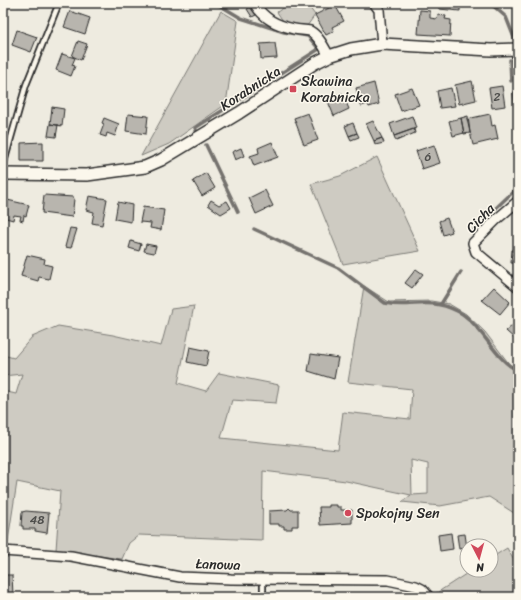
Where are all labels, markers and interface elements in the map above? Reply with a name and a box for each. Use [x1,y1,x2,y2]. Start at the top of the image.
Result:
street label: Korabnicka [215,59,286,118]
place label: Skawina Korabnicka [301,69,370,110]
marker: Skawina Korabnicka [288,84,298,94]
house number: 2 [494,86,501,108]
house number: 6 [425,146,432,168]
street label: Cicha [460,197,502,239]
place label: Spokojny Sen [356,501,440,526]
marker: Spokojny Sen [343,508,353,518]
house number: 48 [30,509,44,531]
north arrow [459,538,499,578]
street label: Łanowa [195,551,241,578]
text: N [475,557,486,577]

